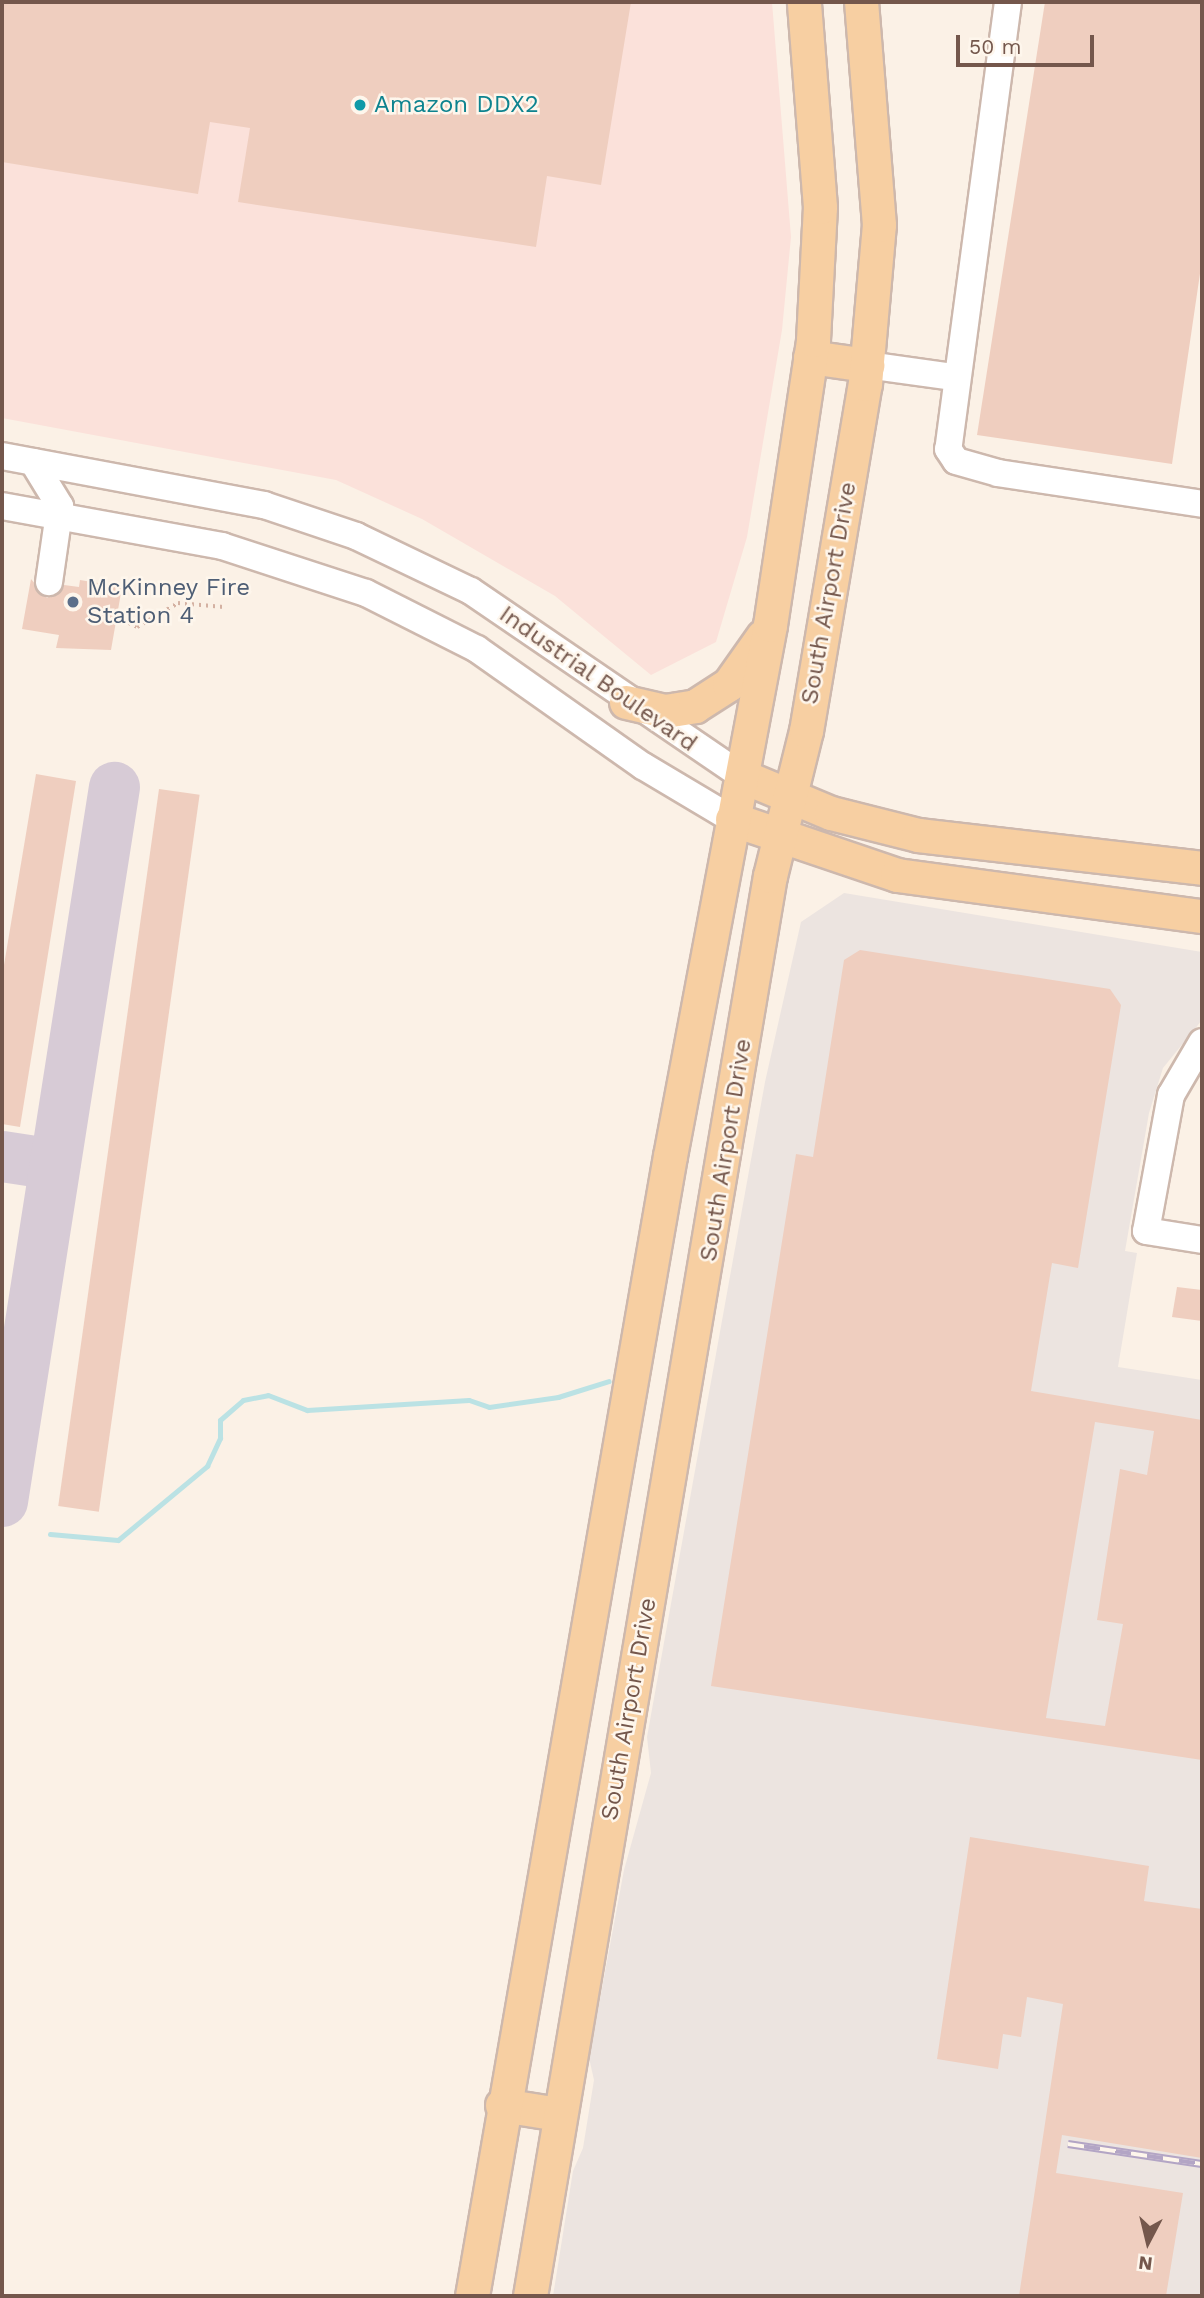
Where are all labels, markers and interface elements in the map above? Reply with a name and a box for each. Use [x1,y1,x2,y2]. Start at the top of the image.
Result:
scale bar [959,21,1097,65]
text: 50 m [969,34,1021,59]
place label: Amazon DDX2 [374,91,539,119]
marker: Amazon DDX2 [352,97,368,113]
street label: South Airport Drive [795,479,863,707]
place label: McKinney Fire Station 4 [87,574,251,630]
marker: McKinney Fire Station 4 [65,594,81,610]
street label: Industrial Boulevard [493,600,703,758]
street label: South Airport Drive [694,1036,758,1264]
street label: South Airport Drive [595,1595,663,1823]
north arrow [1113,2207,1183,2277]
text: N [1137,2251,1154,2276]

